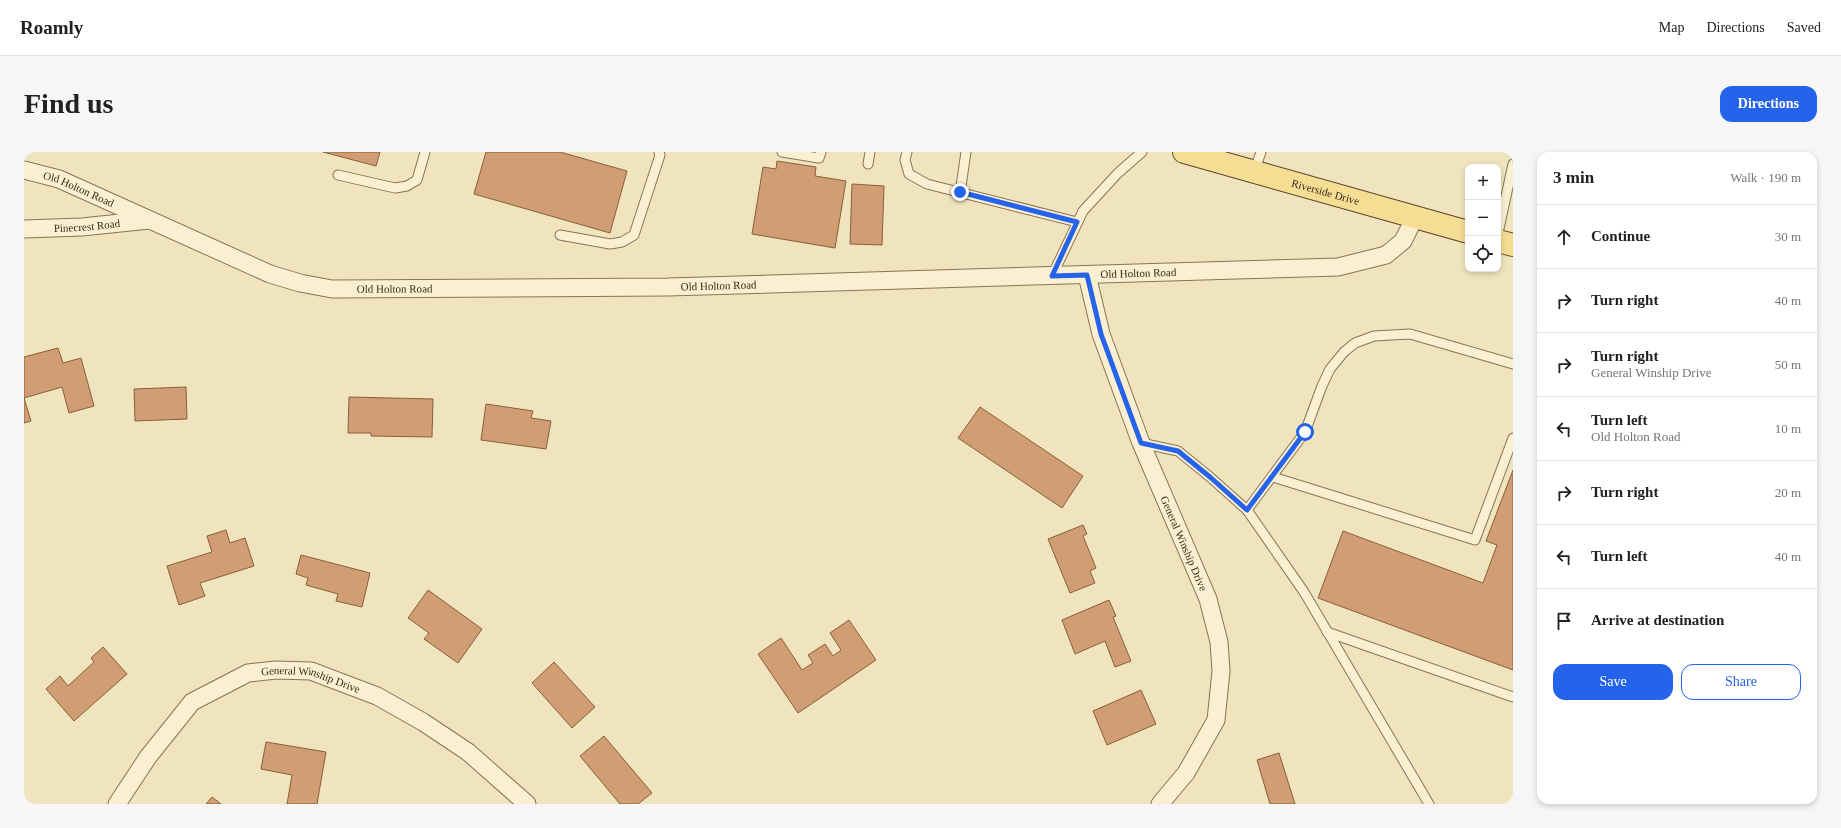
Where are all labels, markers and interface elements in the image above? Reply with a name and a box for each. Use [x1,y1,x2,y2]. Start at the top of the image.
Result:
text: Roamly [20,17,83,38]
text: Map [1659,20,1684,35]
text: Directions [1706,20,1765,35]
text: Saved [1787,20,1821,35]
button: Directions [1720,86,1817,122]
text: Find us [24,88,114,119]
map controls [1465,164,1501,272]
button: + [1465,164,1501,200]
text: 3 min [1553,168,1594,187]
street label: Old Holton Road [42,169,116,209]
text: Walk · 190 m [1730,170,1801,185]
street label: Riverside Drive [1290,177,1361,207]
route end [951,183,969,201]
button: − [1465,200,1501,236]
street label: Pinecrest Road [54,217,121,234]
icon: ahead [1553,226,1575,248]
text: Continue [1591,228,1650,244]
text: 30 m [1775,229,1801,244]
button: locate [1465,236,1501,272]
street label: Old Holton Road [1100,266,1177,280]
street label: Old Holton Road [680,278,757,293]
street label: Old Holton Road [357,282,433,295]
icon: right [1553,290,1575,312]
text: Turn right [1591,292,1658,308]
text: 40 m [1775,293,1801,308]
text: Turn right [1591,348,1658,364]
icon: right [1553,354,1575,376]
text: 50 m [1775,357,1801,372]
text: General Winship Drive [1591,365,1712,380]
text: Turn left [1591,412,1648,428]
icon: left [1553,418,1575,440]
text: 10 m [1775,421,1801,436]
route start [1296,423,1314,441]
text: Old Holton Road [1591,429,1681,444]
icon: right [1553,482,1575,504]
text: Turn right [1591,484,1658,500]
text: 20 m [1775,485,1801,500]
street label: General Winship Drive [1158,494,1210,593]
icon: left [1553,546,1575,568]
text: Turn left [1591,548,1648,564]
text: 40 m [1775,549,1801,564]
icon: arrive [1553,610,1575,632]
text: Arrive at destination [1591,612,1724,628]
street label: General Winship Drive [260,664,362,695]
button: Save [1553,664,1673,700]
button: Share [1681,664,1801,700]

